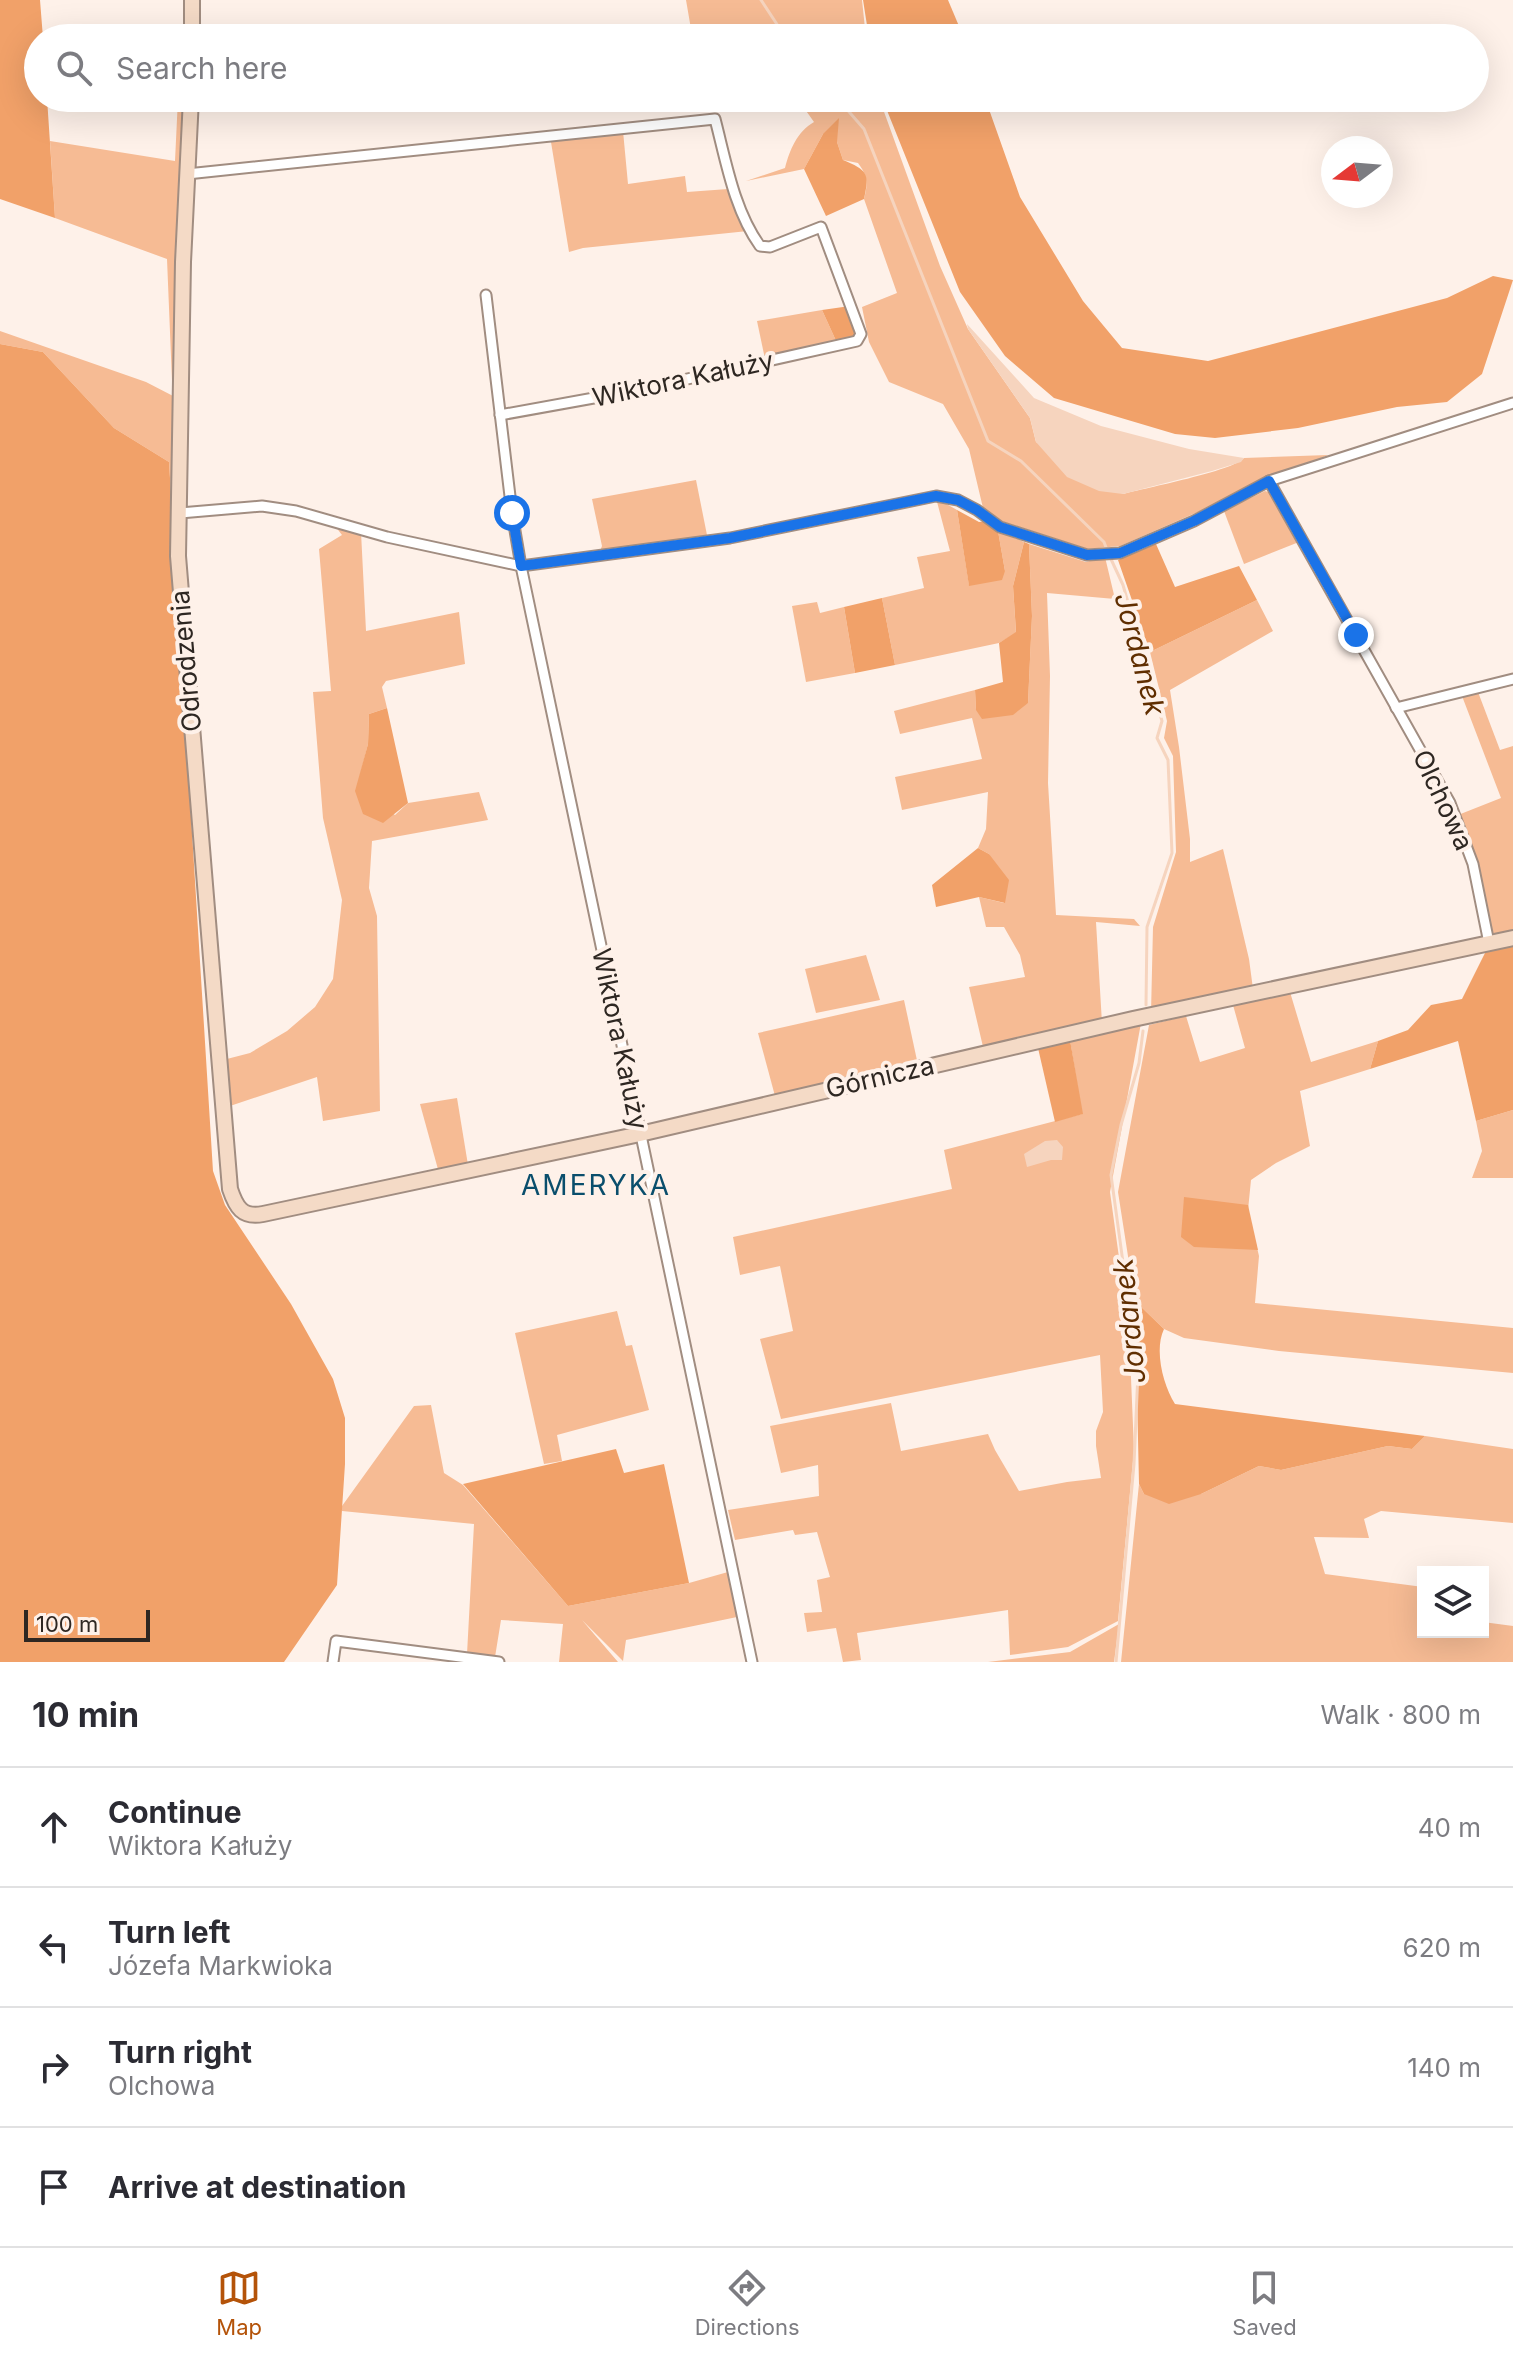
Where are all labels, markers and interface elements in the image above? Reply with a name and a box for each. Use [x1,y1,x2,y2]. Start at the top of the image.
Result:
search box [24,24,1489,112]
icon: search [52,46,96,90]
text: Search here [116,50,288,86]
north arrow [1321,136,1393,208]
street label: Wiktora Kałuży [589,344,776,413]
route start [494,495,530,531]
street label: Odrodzenia [164,589,207,733]
water label: Jordanek [1107,589,1173,719]
route end [1338,617,1374,653]
street label: Olchowa [1407,745,1480,855]
street label: Wiktora Kałuży [586,945,655,1132]
street label: Górnicza [823,1049,937,1104]
district label: AMERYKA [521,1168,671,1202]
water label: Jordanek [1105,1256,1152,1385]
map controls [1417,1566,1489,1638]
button: layers [1417,1566,1489,1638]
scale bar [24,1606,150,1642]
text: 100 m [36,1611,98,1637]
text: 10 min [32,1694,139,1735]
text: Walk · 800 m [1320,1699,1481,1730]
text: Continue [108,1794,242,1830]
icon: ahead [32,1805,76,1849]
text: 40 m [1418,1812,1481,1843]
text: Wiktora Kałuży [108,1830,292,1861]
text: Turn left [108,1914,230,1950]
icon: left [32,1925,76,1969]
text: 620 m [1403,1932,1481,1963]
text: Józefa Markwioka [108,1950,333,1981]
text: Turn right [108,2034,252,2070]
icon: right [32,2045,76,2089]
text: 140 m [1407,2052,1481,2083]
text: Olchowa [108,2070,215,2101]
icon: arrive [32,2165,76,2209]
text: Arrive at destination [108,2169,406,2205]
tab: Map [216,2266,262,2340]
tab: Directions [695,2266,800,2340]
tab: Saved [1232,2266,1297,2340]

